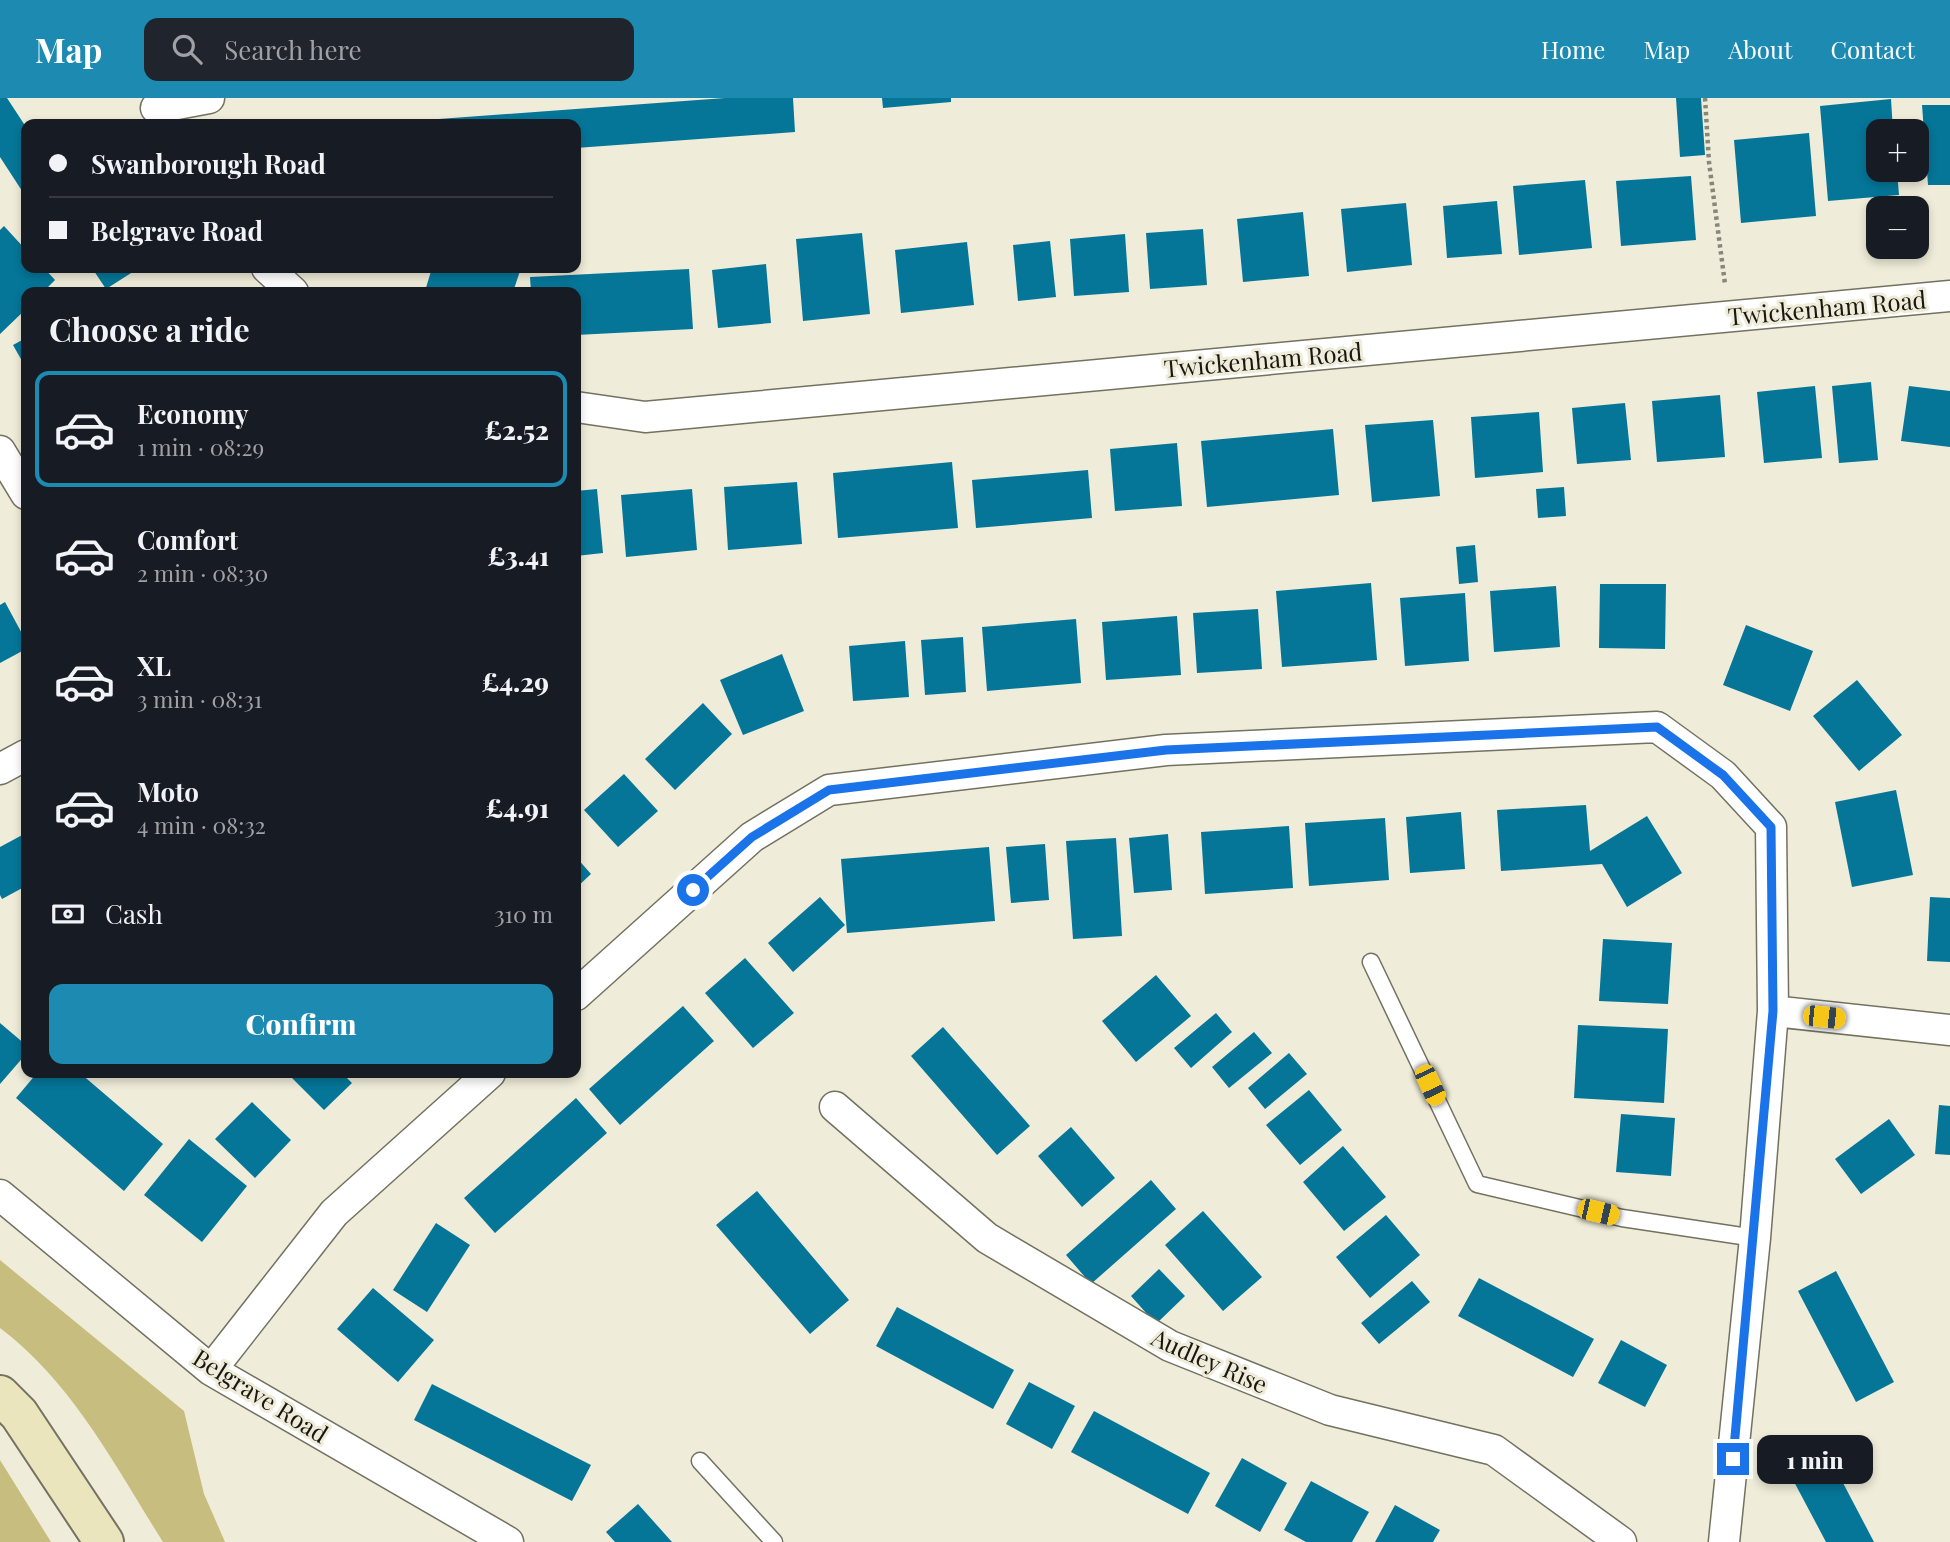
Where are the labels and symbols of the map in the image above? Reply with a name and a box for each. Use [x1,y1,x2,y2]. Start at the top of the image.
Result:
street label: Twickenham Road [1726,282,1928,332]
street label: Twickenham Road [1162,334,1364,384]
route start [677,874,709,906]
car [1803,1004,1846,1030]
car [1412,1062,1449,1108]
car [1576,1197,1621,1227]
street label: Audley Rise [1146,1320,1273,1400]
street label: Belgrave Road [187,1341,335,1449]
callout: 1 min [1758,1434,1873,1484]
route end [1717,1443,1749,1475]

